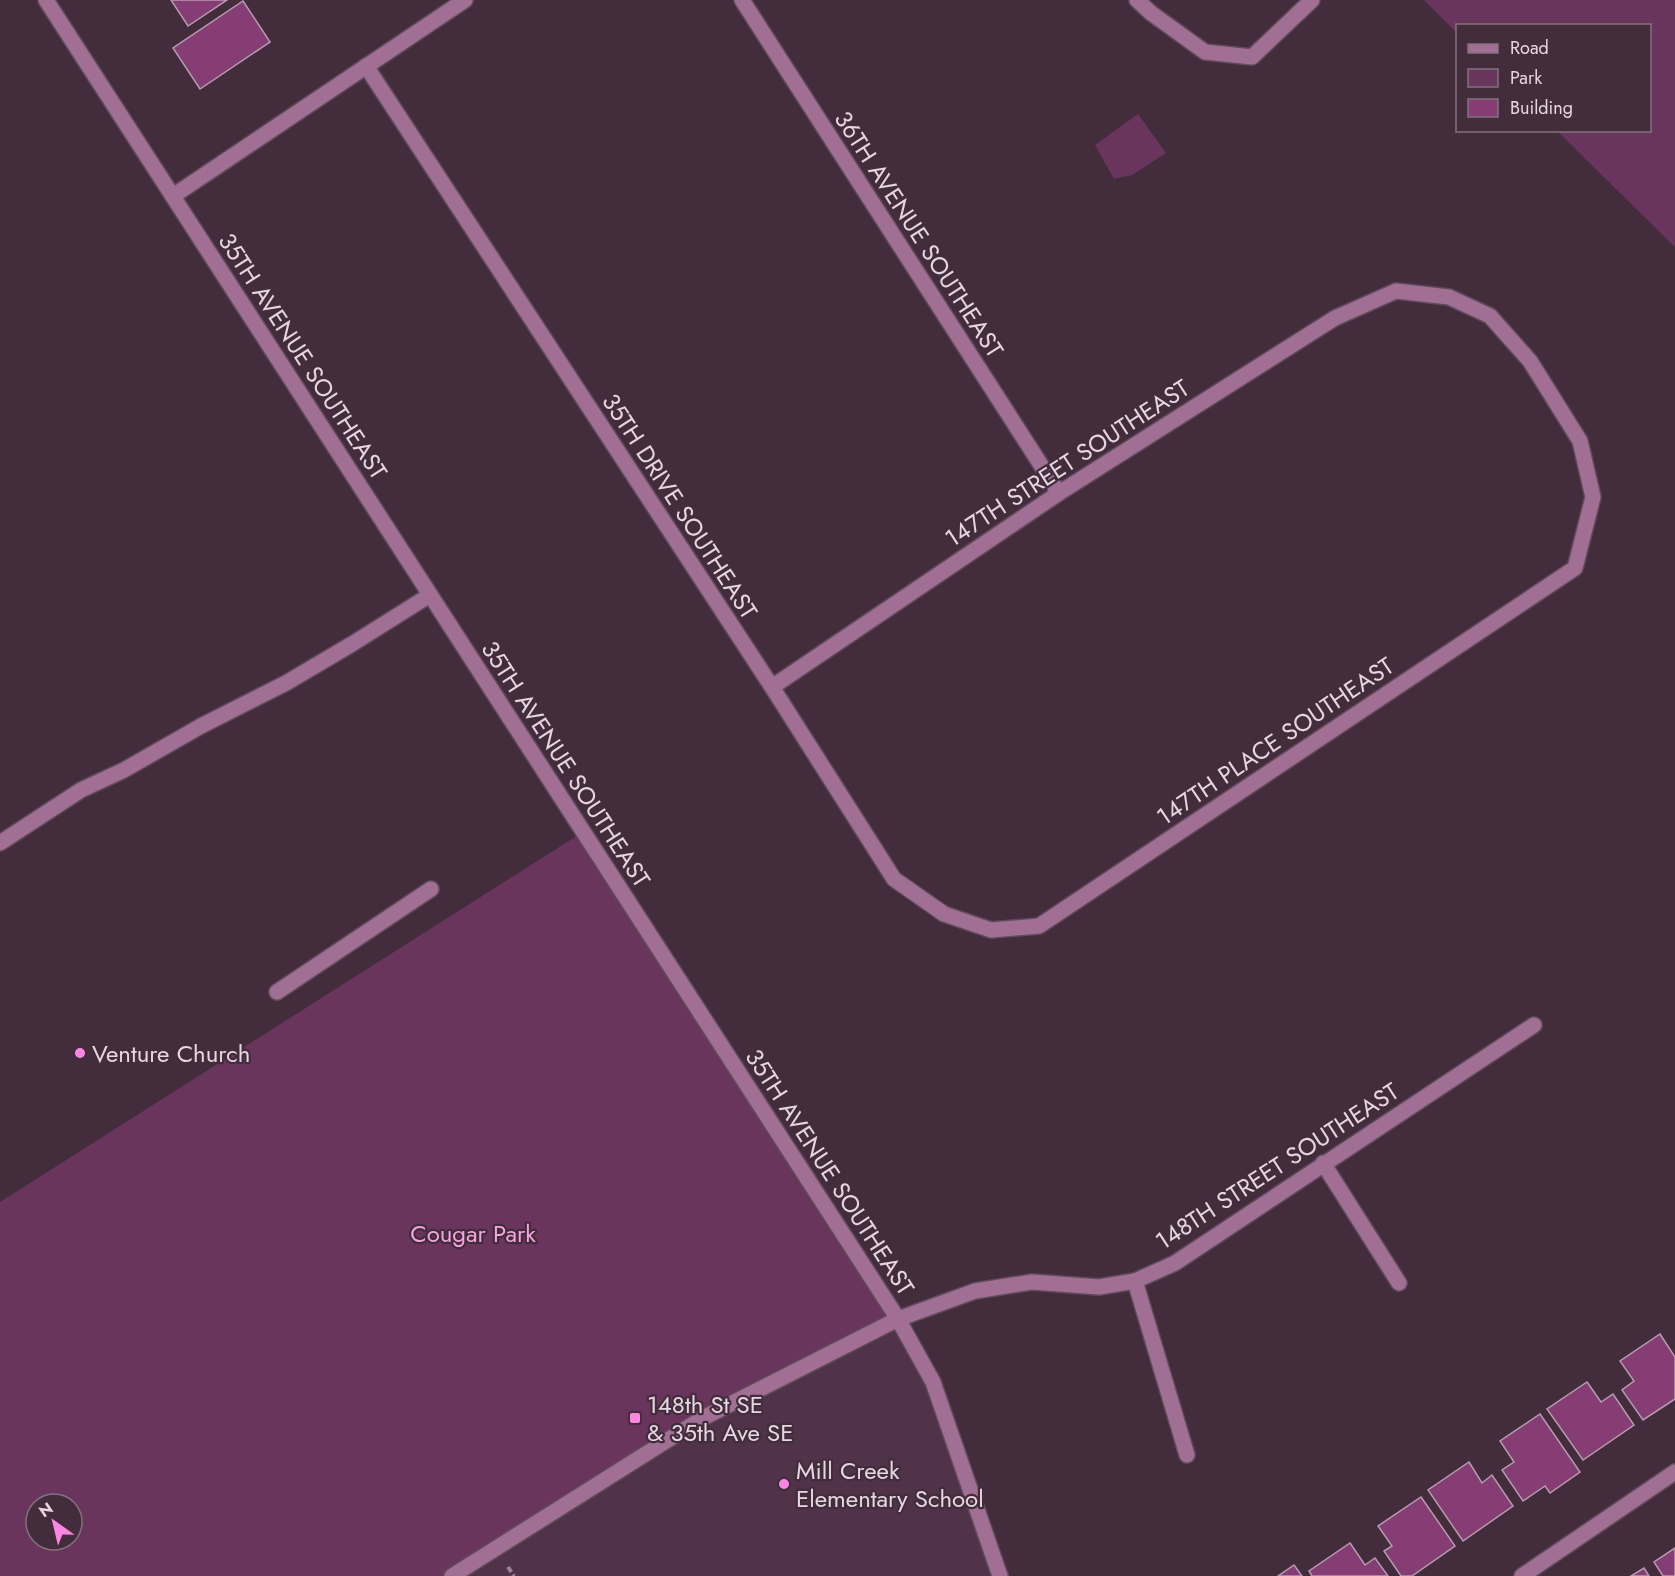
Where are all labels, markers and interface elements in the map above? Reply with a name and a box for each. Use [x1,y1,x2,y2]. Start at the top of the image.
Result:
legend [1456,24,1651,132]
text: Road [1510,35,1549,61]
text: Park [1510,65,1542,91]
text: Building [1510,95,1573,121]
street label: 36TH AVENUE SOUTHEAST [826,104,1012,364]
street label: 35TH AVENUE SOUTHEAST [210,226,396,486]
street label: 147TH STREET SOUTHEAST [938,371,1196,555]
street label: 35TH DRIVE SOUTHEAST [594,386,766,626]
street label: 35TH AVENUE SOUTHEAST [473,634,659,894]
street label: 147TH PLACE SOUTHEAST [1149,648,1401,834]
place label: Venture Church [92,1036,250,1071]
street label: 35TH AVENUE SOUTHEAST [737,1042,923,1302]
marker: Venture Church [73,1046,87,1060]
street label: 148TH STREET SOUTHEAST [1148,1074,1406,1258]
park label: Cougar Park [410,1216,536,1251]
place label: 148th St SE & 35th Ave SE [647,1387,793,1450]
marker: 148th St SE & 35th Ave SE [628,1411,642,1425]
place label: Mill Creek Elementary School [796,1453,984,1516]
marker: Mill Creek Elementary School [777,1477,791,1491]
north arrow [24,1492,84,1552]
text: N [34,1497,58,1523]

